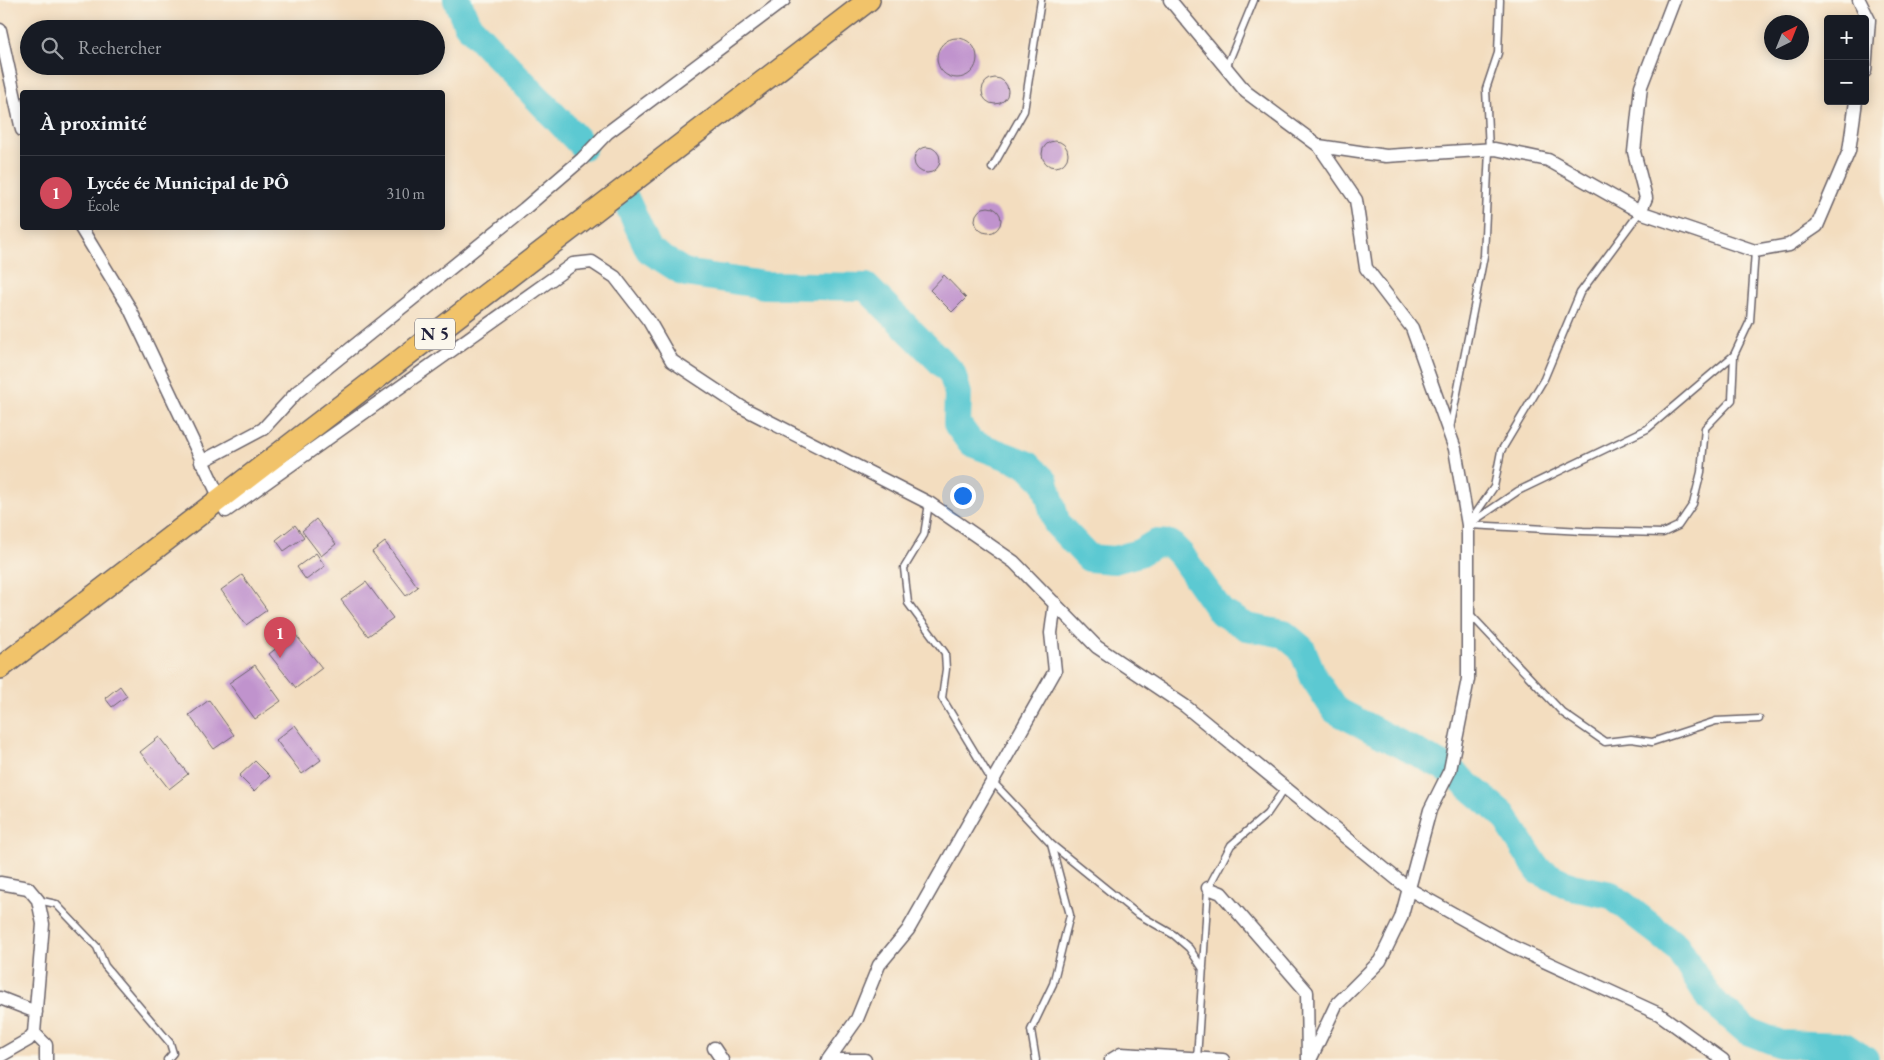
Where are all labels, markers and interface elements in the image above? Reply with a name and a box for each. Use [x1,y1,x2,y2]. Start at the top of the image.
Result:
north arrow [1764,15,1809,60]
map controls [1824,15,1869,105]
button: + [1824,15,1869,60]
search box [20,20,445,75]
icon: search [38,34,66,62]
text: Rechercher [78,35,161,60]
button: − [1824,60,1869,105]
text: À proximité [40,109,147,136]
text: Lycée ée Municipal de PÔ [87,170,289,195]
text: 1 [52,183,60,204]
text: 310 m [386,183,425,204]
text: École [87,195,120,216]
road number: N 5 [415,318,455,349]
your location [950,483,976,509]
pin: 1 [264,617,296,658]

